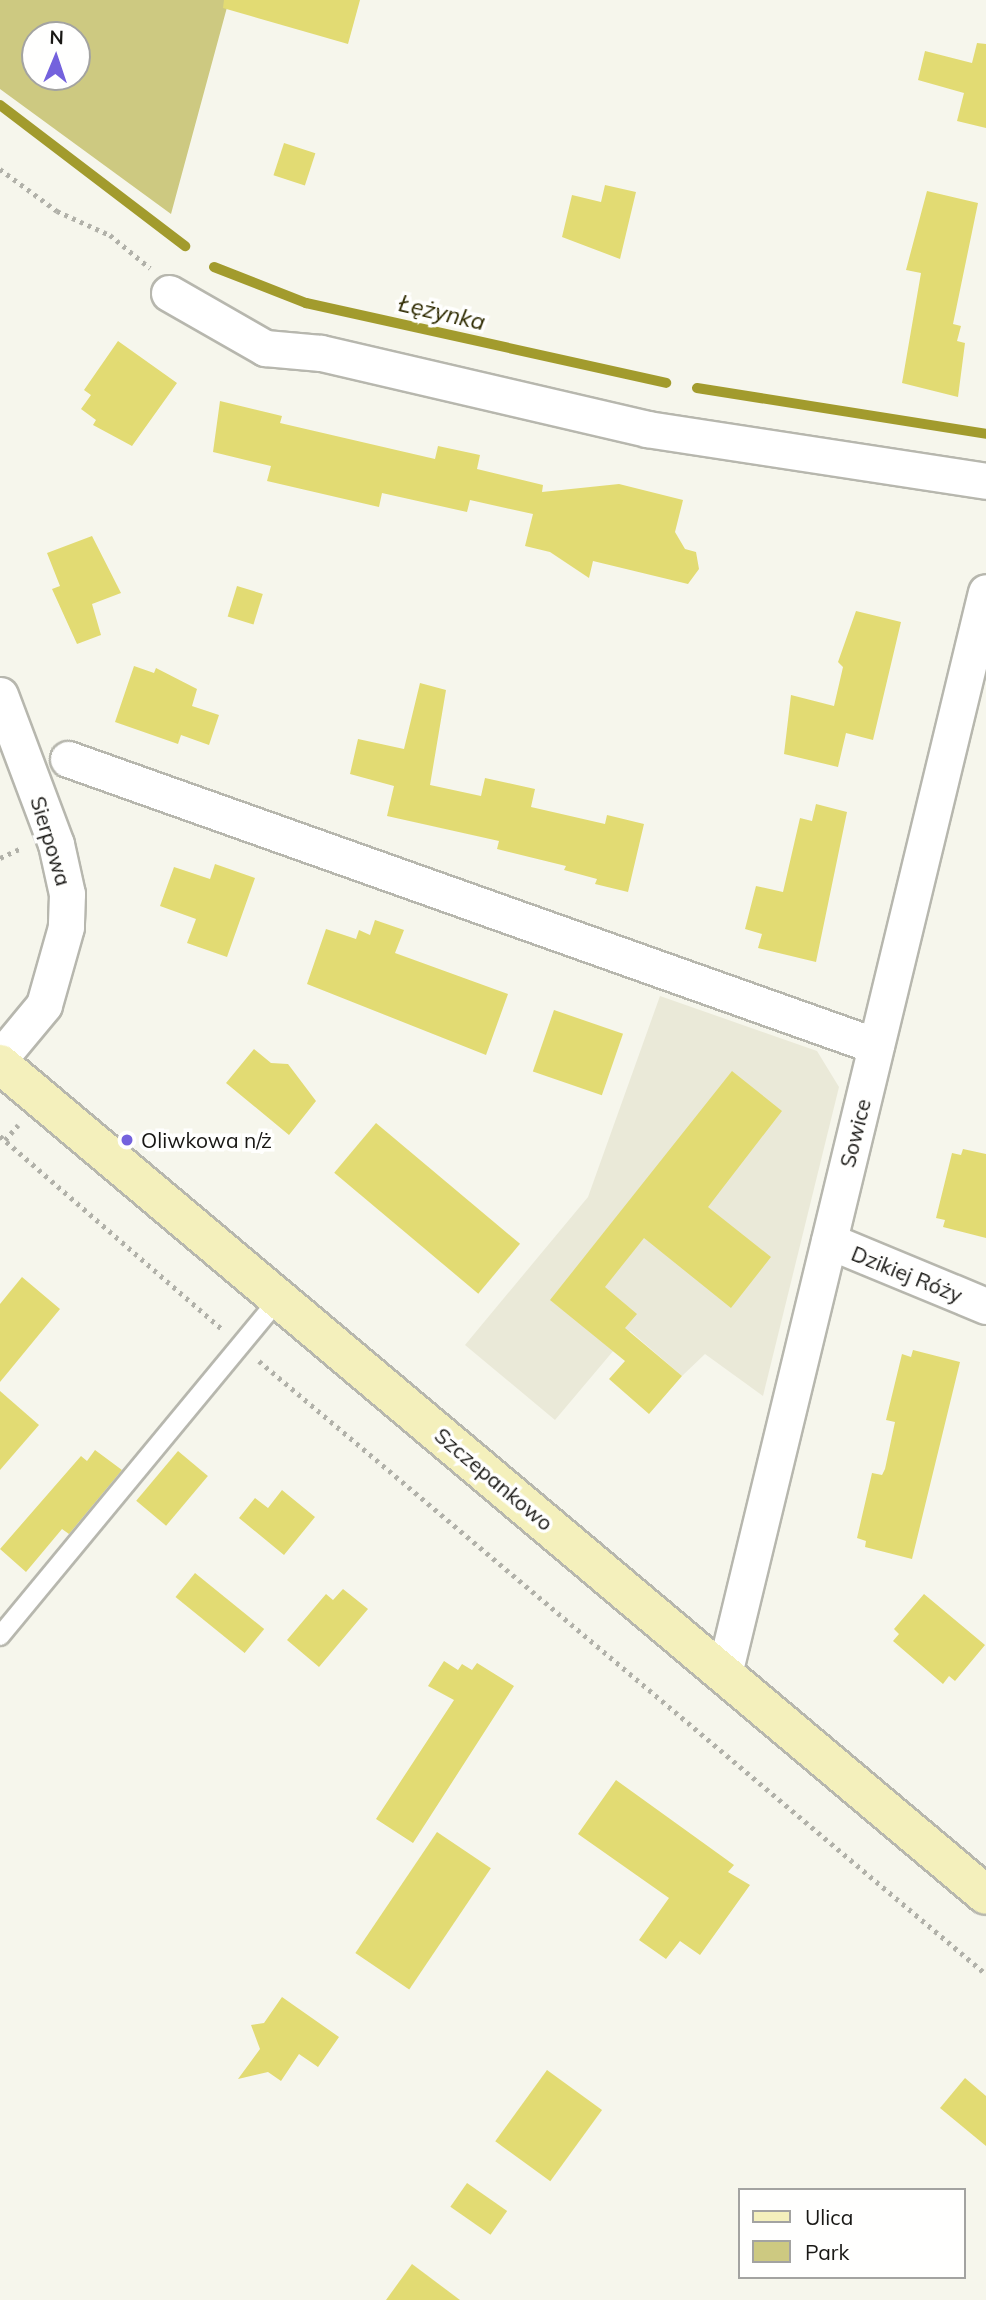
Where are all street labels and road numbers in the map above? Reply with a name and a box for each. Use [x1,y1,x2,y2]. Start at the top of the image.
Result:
street label: Sierpowa [25,793,77,889]
street label: Sowice [834,1096,876,1170]
street label: Dzikiej Róży [848,1240,966,1308]
street label: Szczepankowo [430,1422,558,1536]

